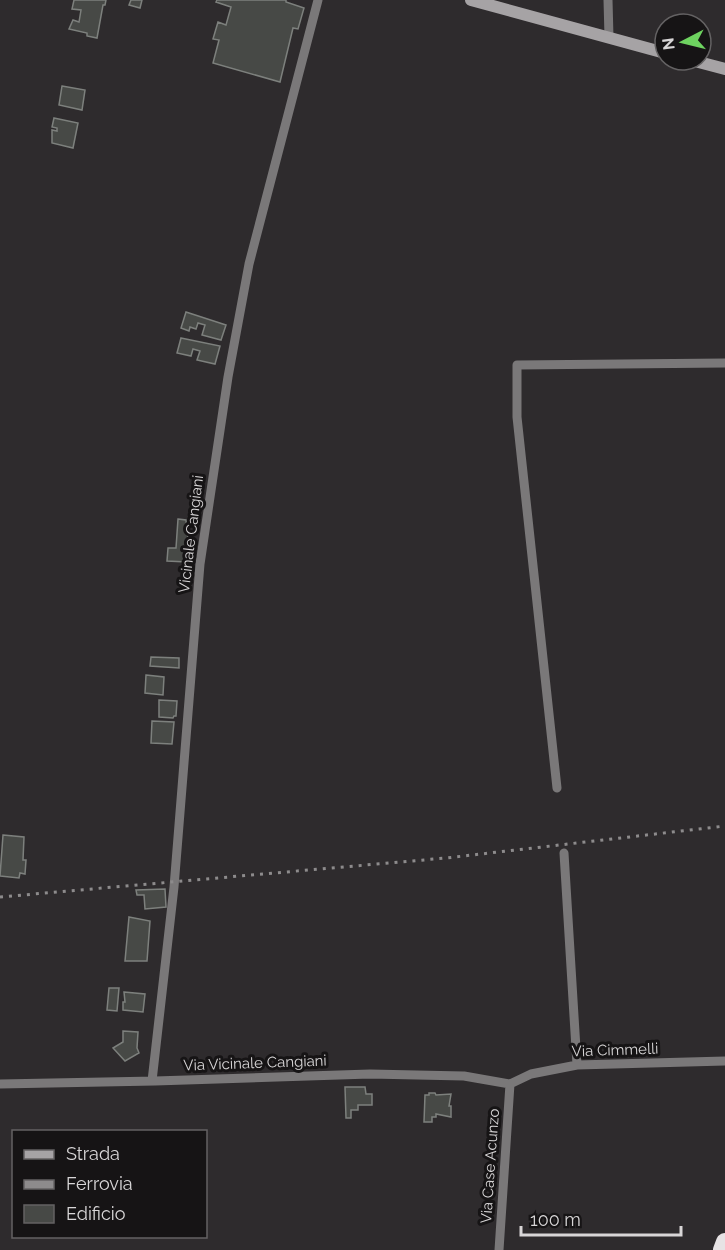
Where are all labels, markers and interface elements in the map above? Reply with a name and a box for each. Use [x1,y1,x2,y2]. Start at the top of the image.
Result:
north arrow [653,12,713,72]
text: N [658,37,679,51]
street label: Vicinale Cangiani [175,474,207,594]
street label: Via Cimmelli [571,1039,659,1061]
street label: Via Vicinale Cangiani [183,1052,327,1074]
street label: Via Case Acunzo [477,1108,503,1224]
legend [12,1130,207,1238]
text: Strada [66,1143,120,1164]
text: Ferrovia [66,1173,133,1194]
scale bar [521,1199,682,1237]
text: Edificio [66,1203,126,1224]
text: 100 m [530,1209,581,1230]

